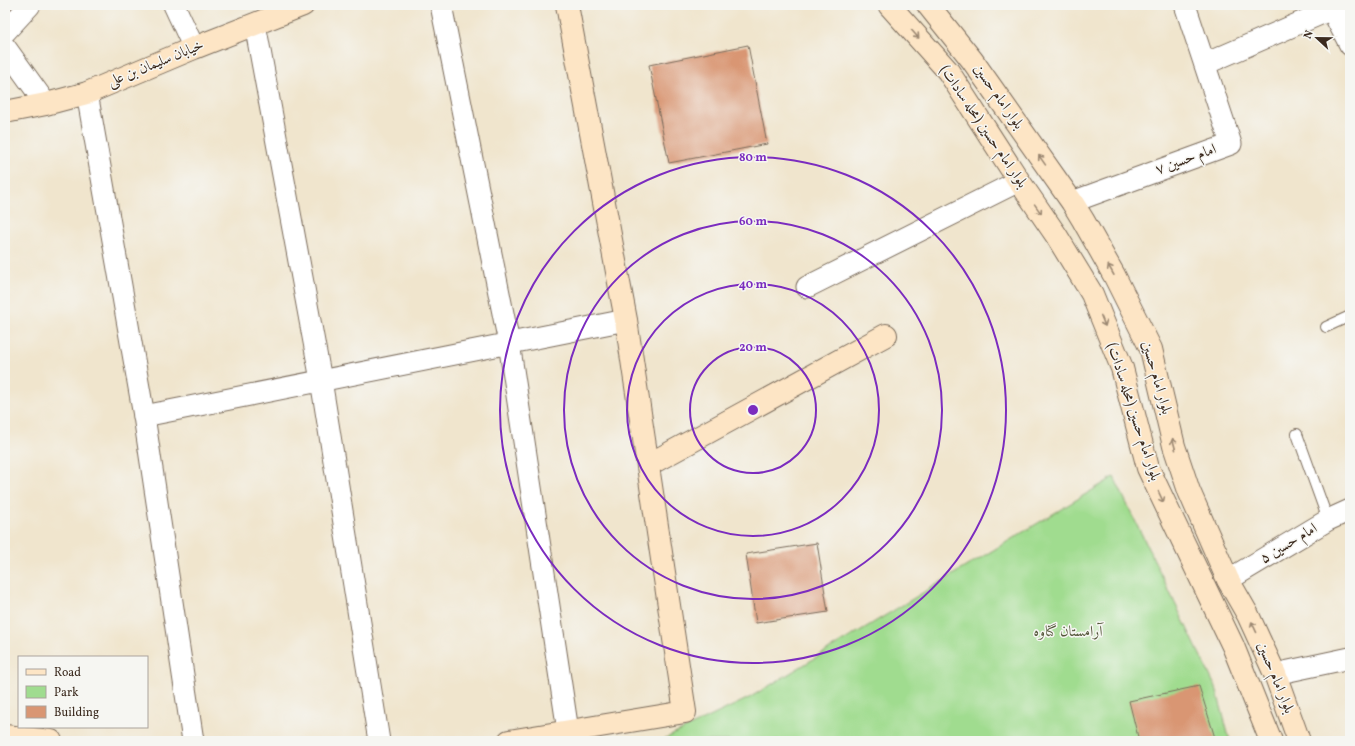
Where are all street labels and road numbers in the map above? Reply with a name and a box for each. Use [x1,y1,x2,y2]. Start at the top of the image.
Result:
street label: خیابان سلیمان بن علی [105,35,207,93]
street label: بلوار امام حسین [967,60,1028,135]
street label: بلوار امام حسین (محله سادات) [933,61,1032,193]
street label: امام حسین ۷ [1152,139,1220,182]
street label: بلوار امام حسین [1135,339,1177,418]
street label: بلوار امام حسین (محله سادات) [1100,340,1165,484]
street label: امام حسین ۵ [1256,519,1322,570]
street label: بلوار امام حسین [1250,639,1299,718]

